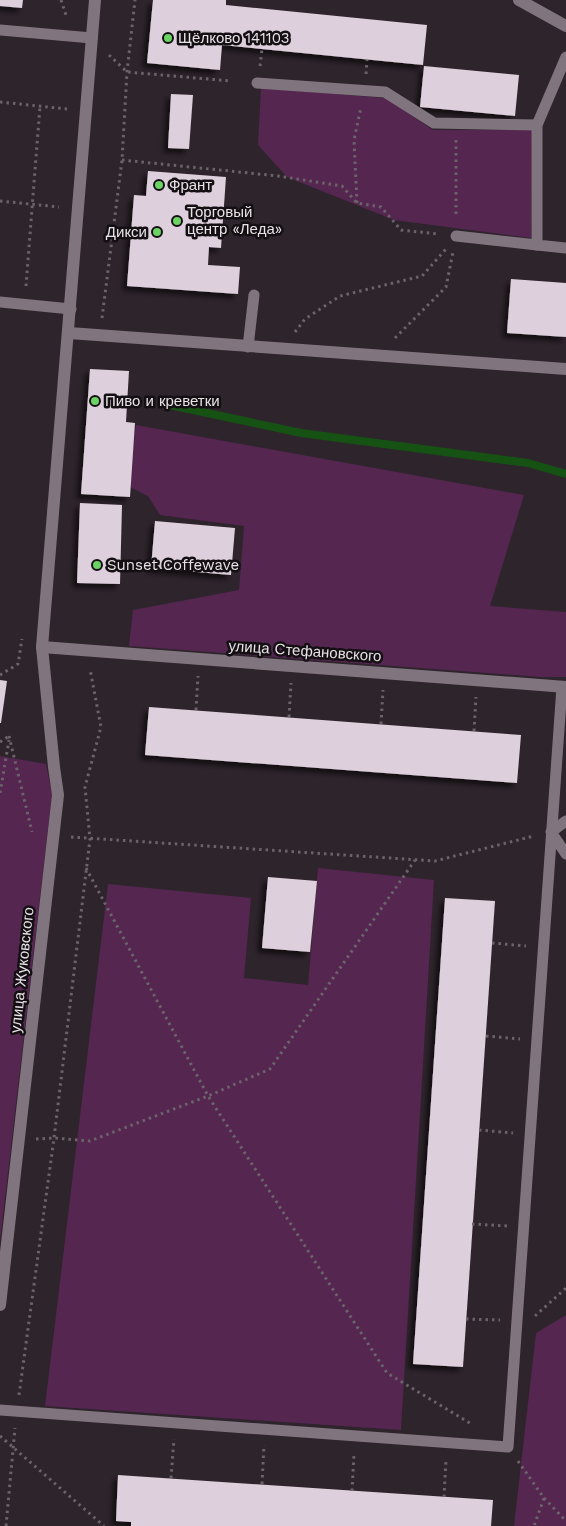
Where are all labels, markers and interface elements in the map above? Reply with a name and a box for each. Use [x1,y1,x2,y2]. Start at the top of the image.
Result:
place label: Щёлково 141103 [178,29,289,47]
marker: Щёлково 141103 [162,32,174,44]
place label: Франт [169,176,212,194]
marker: Франт [153,179,165,191]
place label: Торговый центр «Леда» [187,203,282,238]
marker: Торговый центр «Леда» [171,215,183,227]
place label: Дикси [106,223,147,241]
marker: Дикси [151,226,163,238]
place label: Пиво и креветки [105,392,220,410]
marker: Пиво и креветки [89,395,101,407]
place label: Sunset Coffewave [107,556,239,574]
marker: Sunset Coffewave [91,559,103,571]
street label: улица Стефановского [228,637,382,665]
street label: улица Жуковского [6,906,38,1034]

